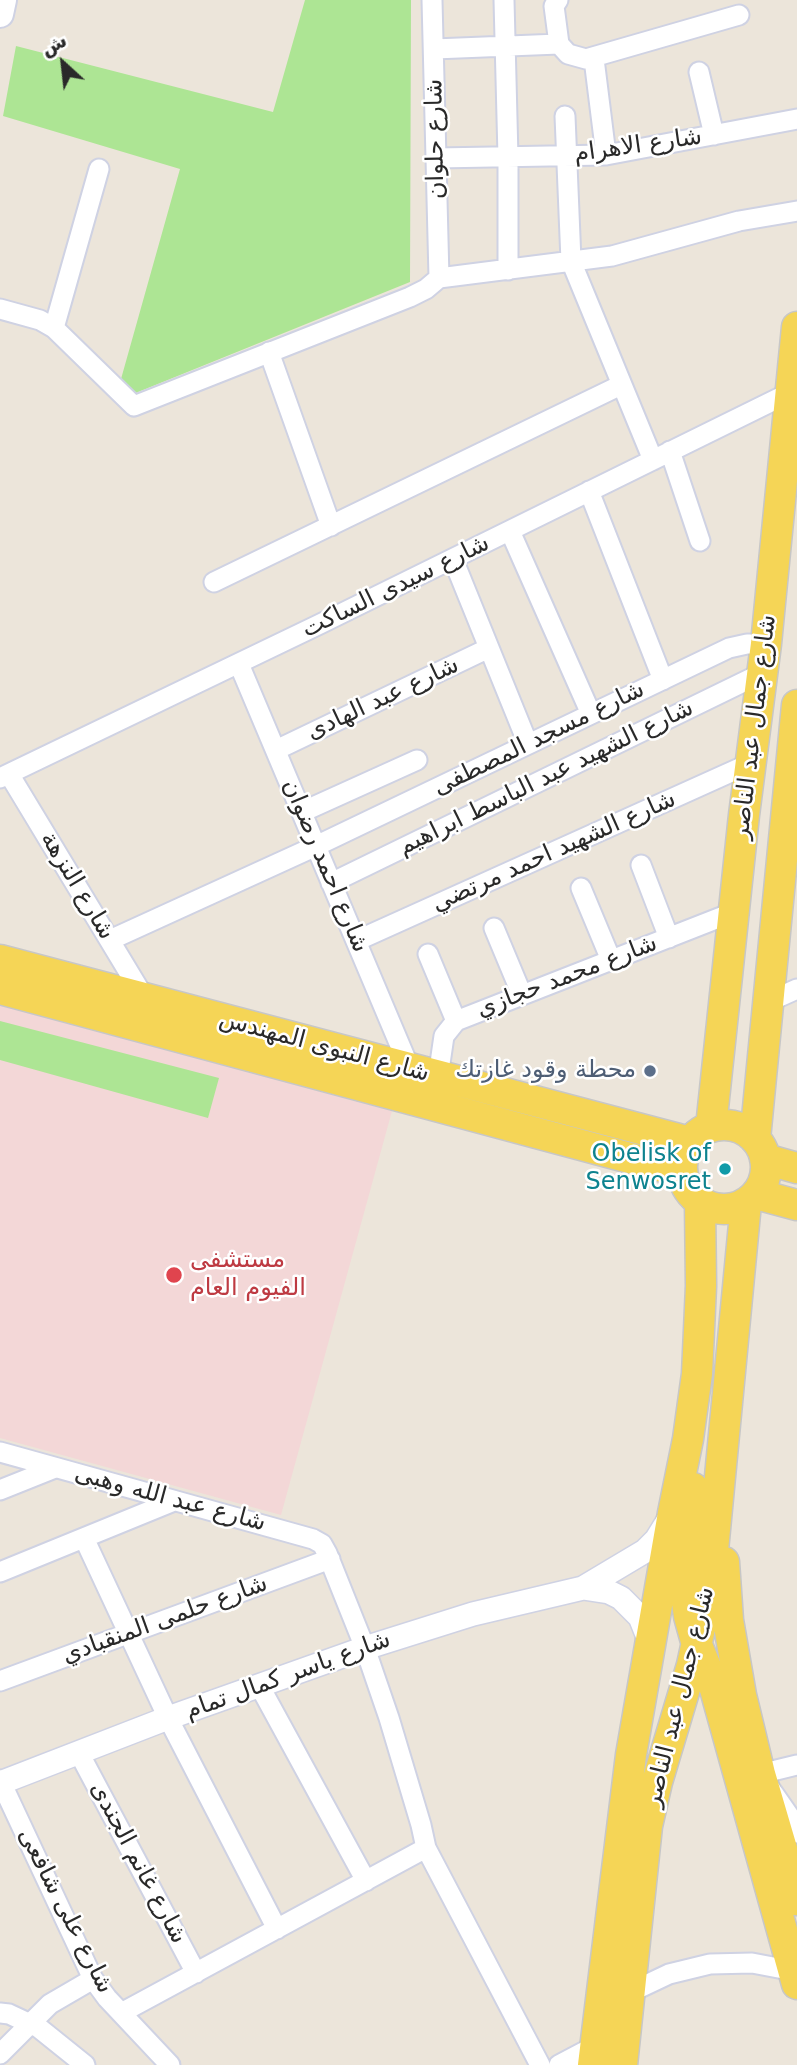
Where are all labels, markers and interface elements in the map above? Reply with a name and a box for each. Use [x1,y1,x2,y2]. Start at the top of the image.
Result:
north arrow [28,28,98,98]
text: ش [37,29,70,60]
street label: شارع حلوان [421,79,451,199]
street label: شارع الاهرام [572,123,704,169]
street label: شارع سيدى الساكت [298,529,494,645]
street label: شارع جمال عبد الناصر [727,613,783,841]
street label: شارع عبد الهادى [302,651,464,747]
street label: شارع مسجد المصطفى [429,675,649,803]
street label: شارع الشهيد عبد الباسط ابراهيم [394,694,698,862]
street label: شارع احمد رضوان [276,775,374,957]
street label: شارع الشهيد احمد مرتضي [428,785,680,919]
street label: شارع النزهة [34,827,120,945]
street label: شارع محمد حجازي [472,929,662,1025]
street label: شارع النبوى المهندس [216,1005,432,1089]
place label: محطة وقود غازتك [455,1057,636,1085]
marker: محطة وقود غازتك [642,1063,658,1079]
place label: Obelisk of Senwosret [585,1141,711,1197]
marker: Obelisk of Senwosret [717,1161,733,1177]
place label: مستشفى الفيوم العام [190,1247,306,1303]
marker: مستشفى الفيوم العام [164,1265,184,1285]
street label: شارع عبد الله وهبى [71,1460,269,1538]
street label: شارع حلمى المنقبادي [58,1569,272,1671]
street label: شارع جمال عبد الناصر [639,1584,721,1810]
street label: شارع ياسر كمال تمام [181,1625,395,1727]
street label: شارع غانم الجندى [83,1777,193,1949]
street label: شارع على شافعى [11,1824,119,1998]

